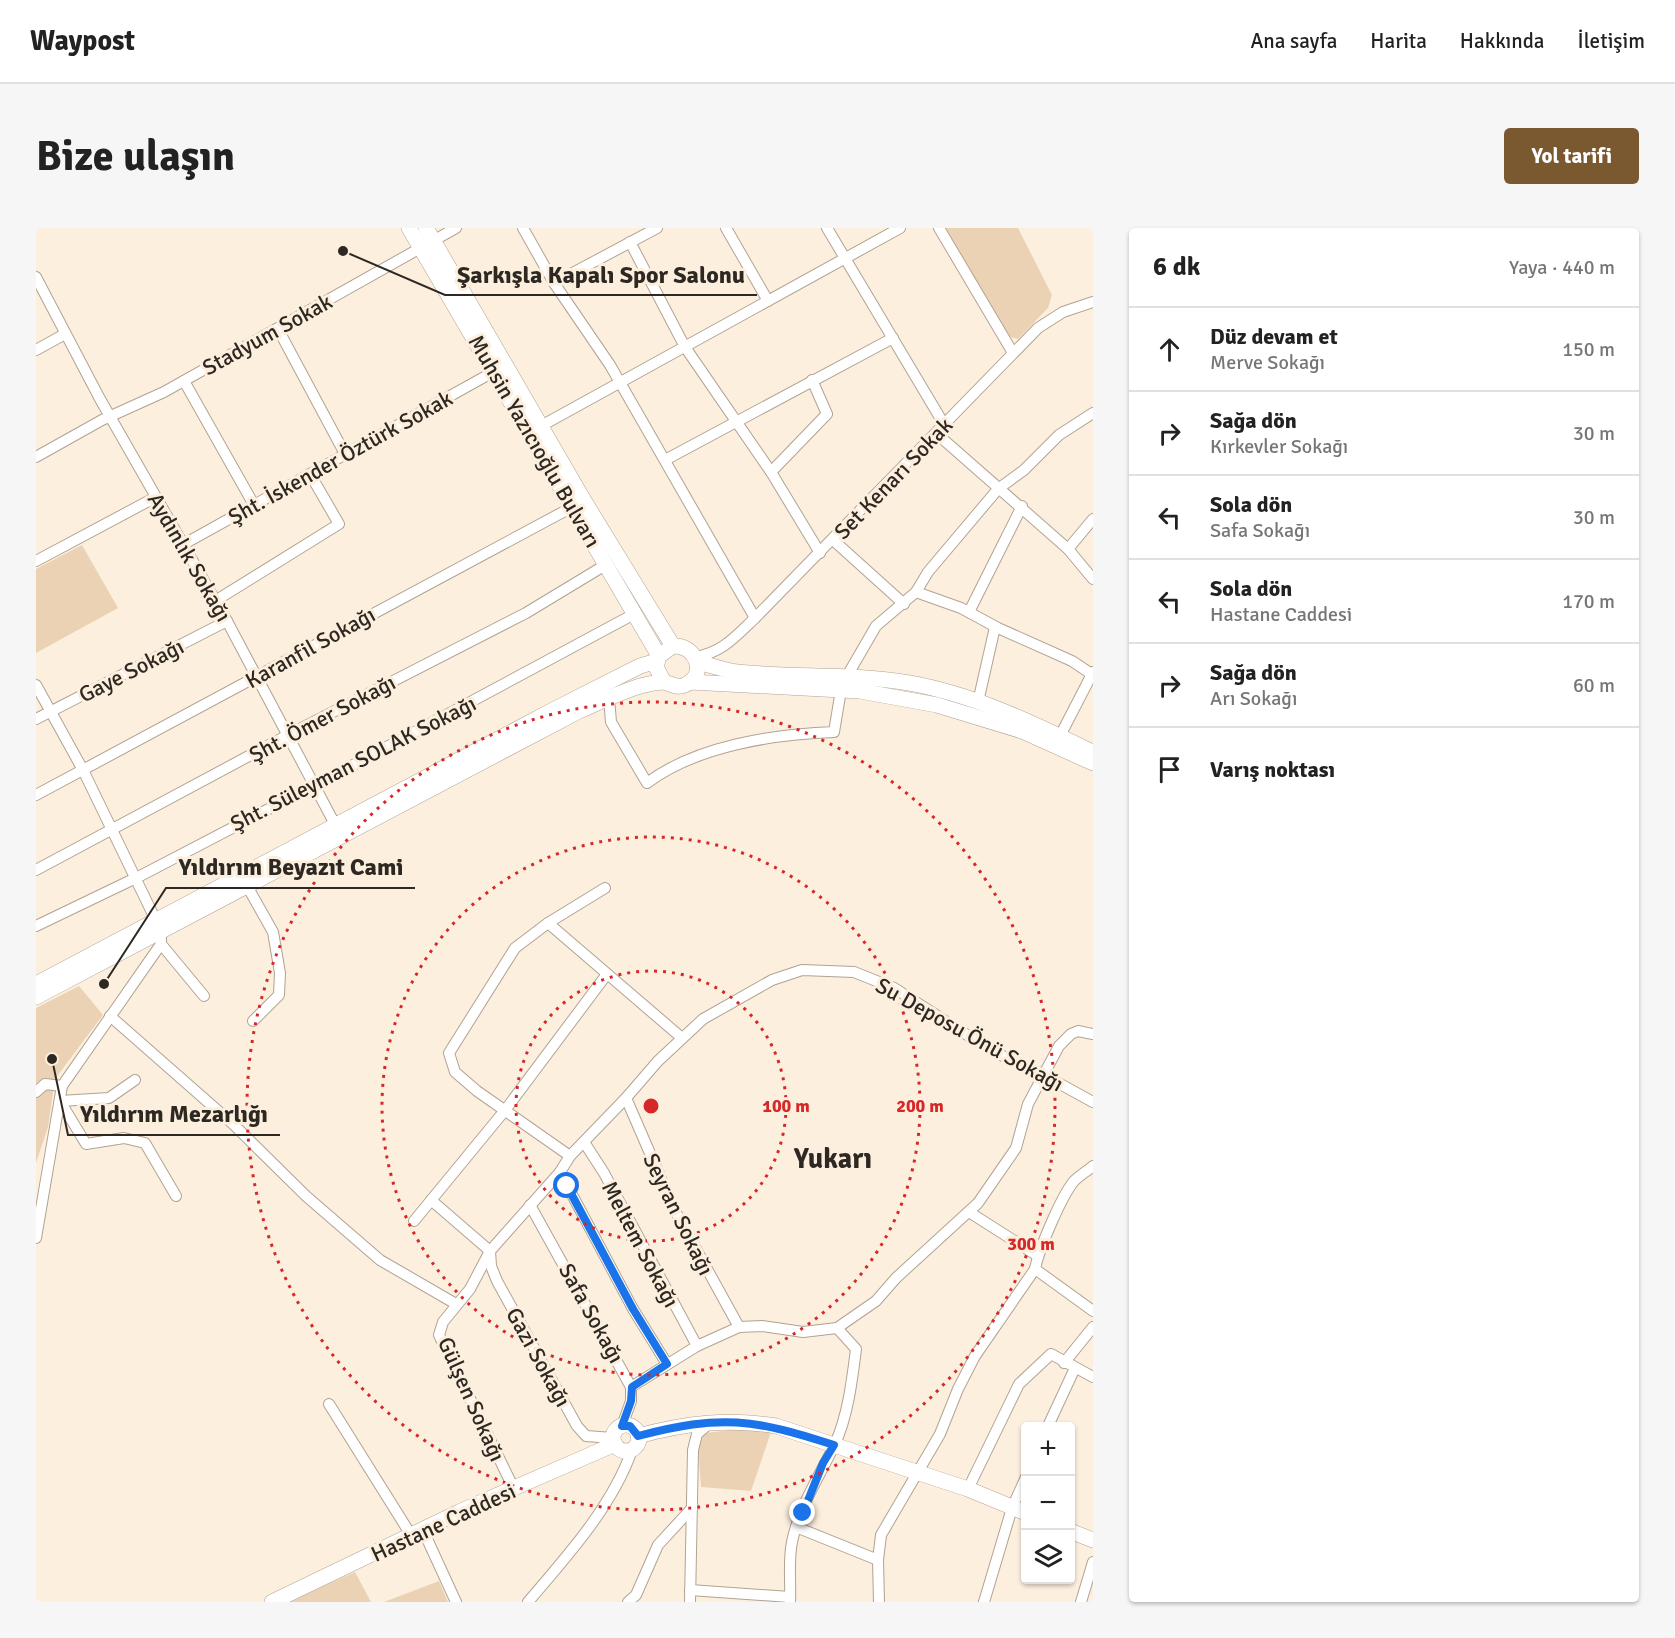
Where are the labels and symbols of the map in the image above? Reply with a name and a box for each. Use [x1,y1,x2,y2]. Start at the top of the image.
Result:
callout: Şarkışla Kapalı Spor Salonu [445,253,757,295]
text: Şarkışla Kapalı Spor Salonu [457,260,745,290]
street label: Stadyum Sokak [198,288,337,381]
street label: Muhsin Yazıcıoğlu Bulvarı [463,330,607,552]
street label: Şht. İskender Öztürk Sokak [223,384,457,530]
street label: Set Kenarı Sokak [828,412,958,545]
street label: Aydınlık Sokağı [142,488,237,626]
street label: Karanfil Sokağı [241,601,380,694]
street label: Gaye Sokağı [74,632,188,708]
street label: Şht. Ömer Sokağı [244,669,400,768]
street label: Şht. Süleyman SOLAK Sokağı [226,690,481,837]
callout: Yıldırım Beyazıt Cami [166,846,415,888]
text: Yıldırım Beyazıt Cami [178,852,403,882]
street label: Su Deposu Önü Sokağı [871,972,1068,1097]
callout: Yıldırım Mezarlığı [68,1093,280,1135]
text: 100 m [762,1095,810,1117]
text: 200 m [896,1095,944,1117]
centre of rings [641,1096,661,1116]
text: Yıldırım Mezarlığı [79,1099,268,1129]
district label: Yukarı [793,1142,872,1176]
street label: Seyran Sokağı [637,1149,720,1280]
route start [553,1172,579,1198]
street label: Meltem Sokağı [596,1176,685,1312]
text: 300 m [1007,1233,1055,1255]
street label: Safa Sokağı [553,1259,630,1368]
street label: Gazi Sokağı [500,1303,577,1412]
street label: Gülşen Sokağı [432,1333,511,1466]
street label: Hastane Caddesi [367,1477,520,1568]
route end [789,1499,815,1525]

